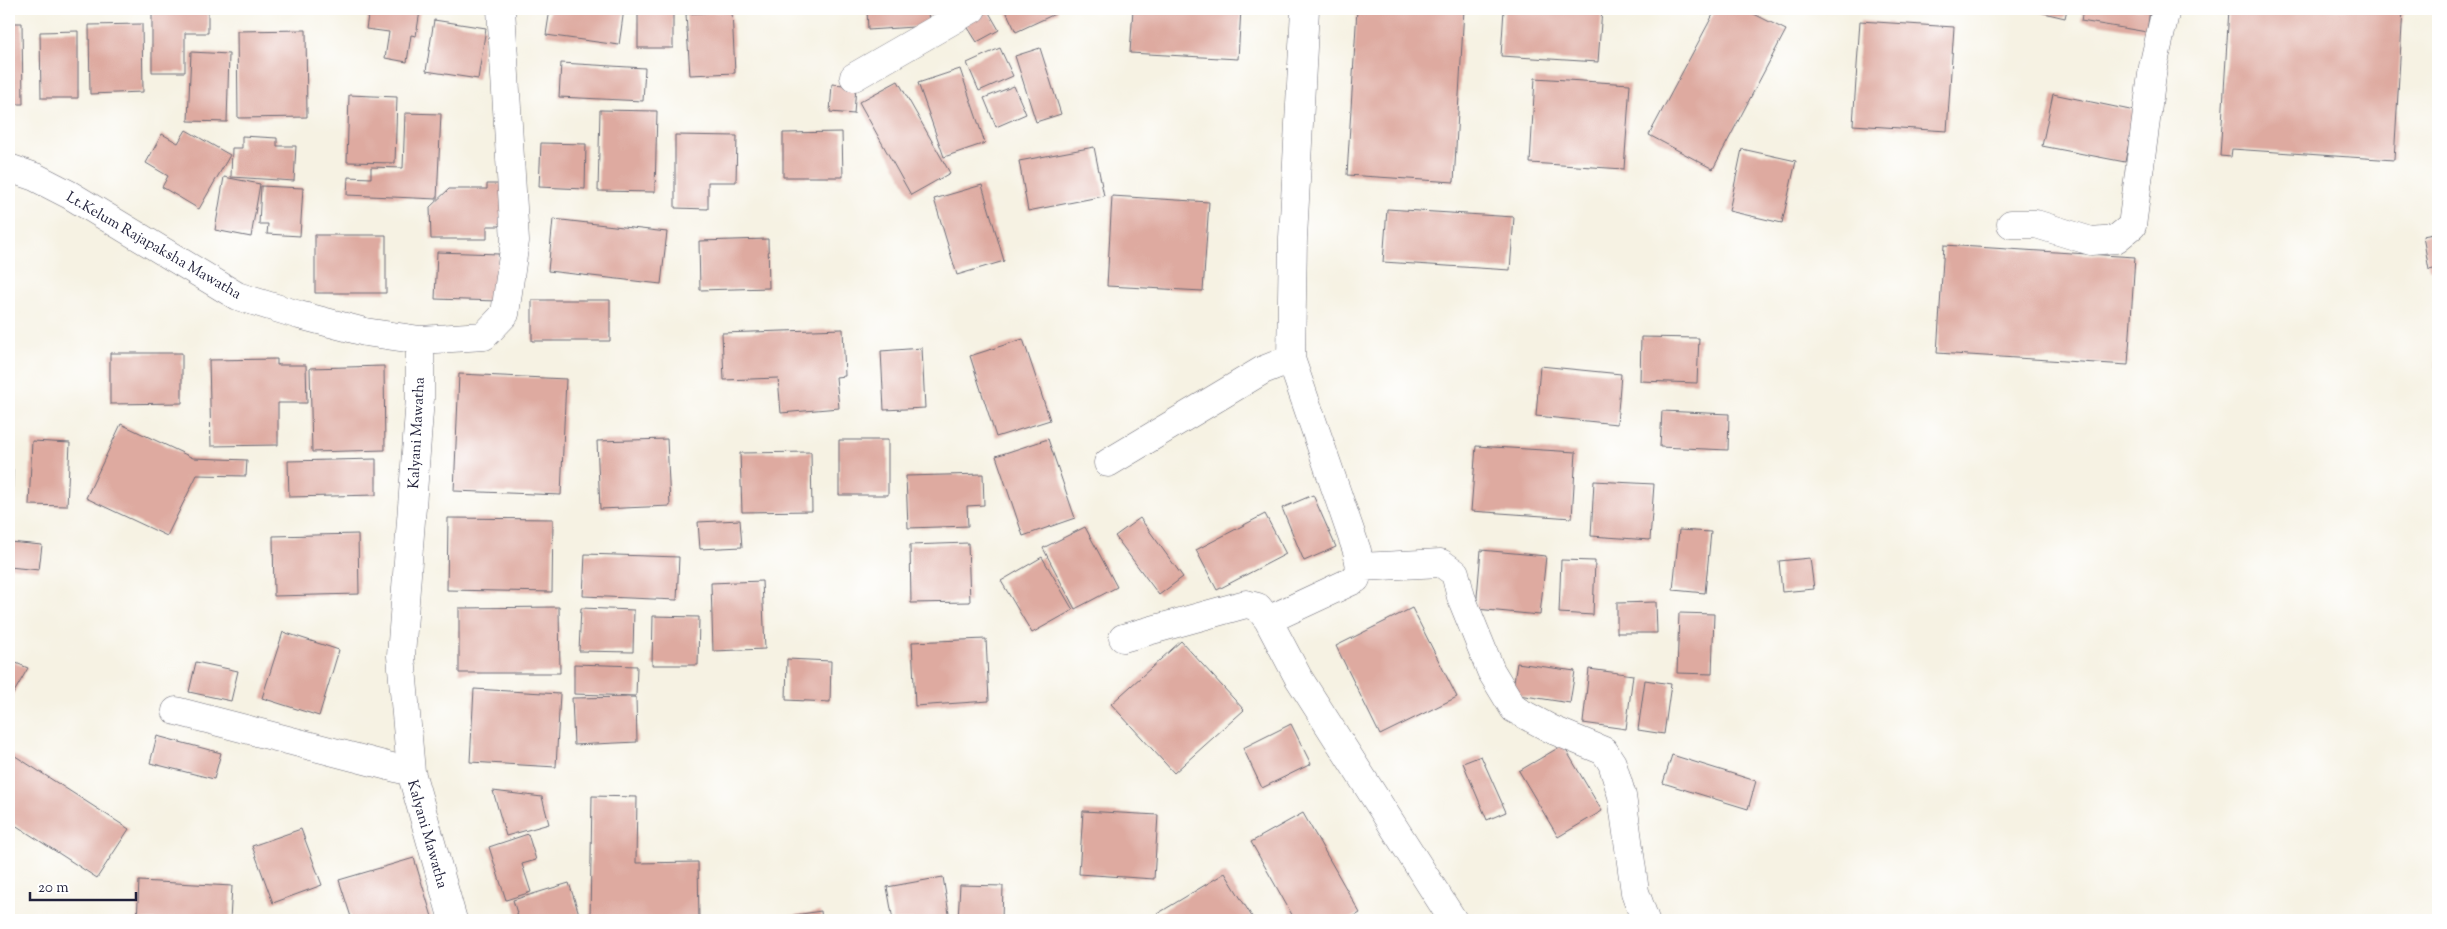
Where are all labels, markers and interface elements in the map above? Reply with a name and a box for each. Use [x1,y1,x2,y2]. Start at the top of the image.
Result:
street label: Lt.Kelum Rajapaksha Mawatha [62,187,245,305]
street label: Kalyani Mawatha [404,377,431,489]
street label: Kalyani Mawatha [401,778,452,891]
scale bar [30,869,136,901]
text: 20 m [38,878,69,899]

